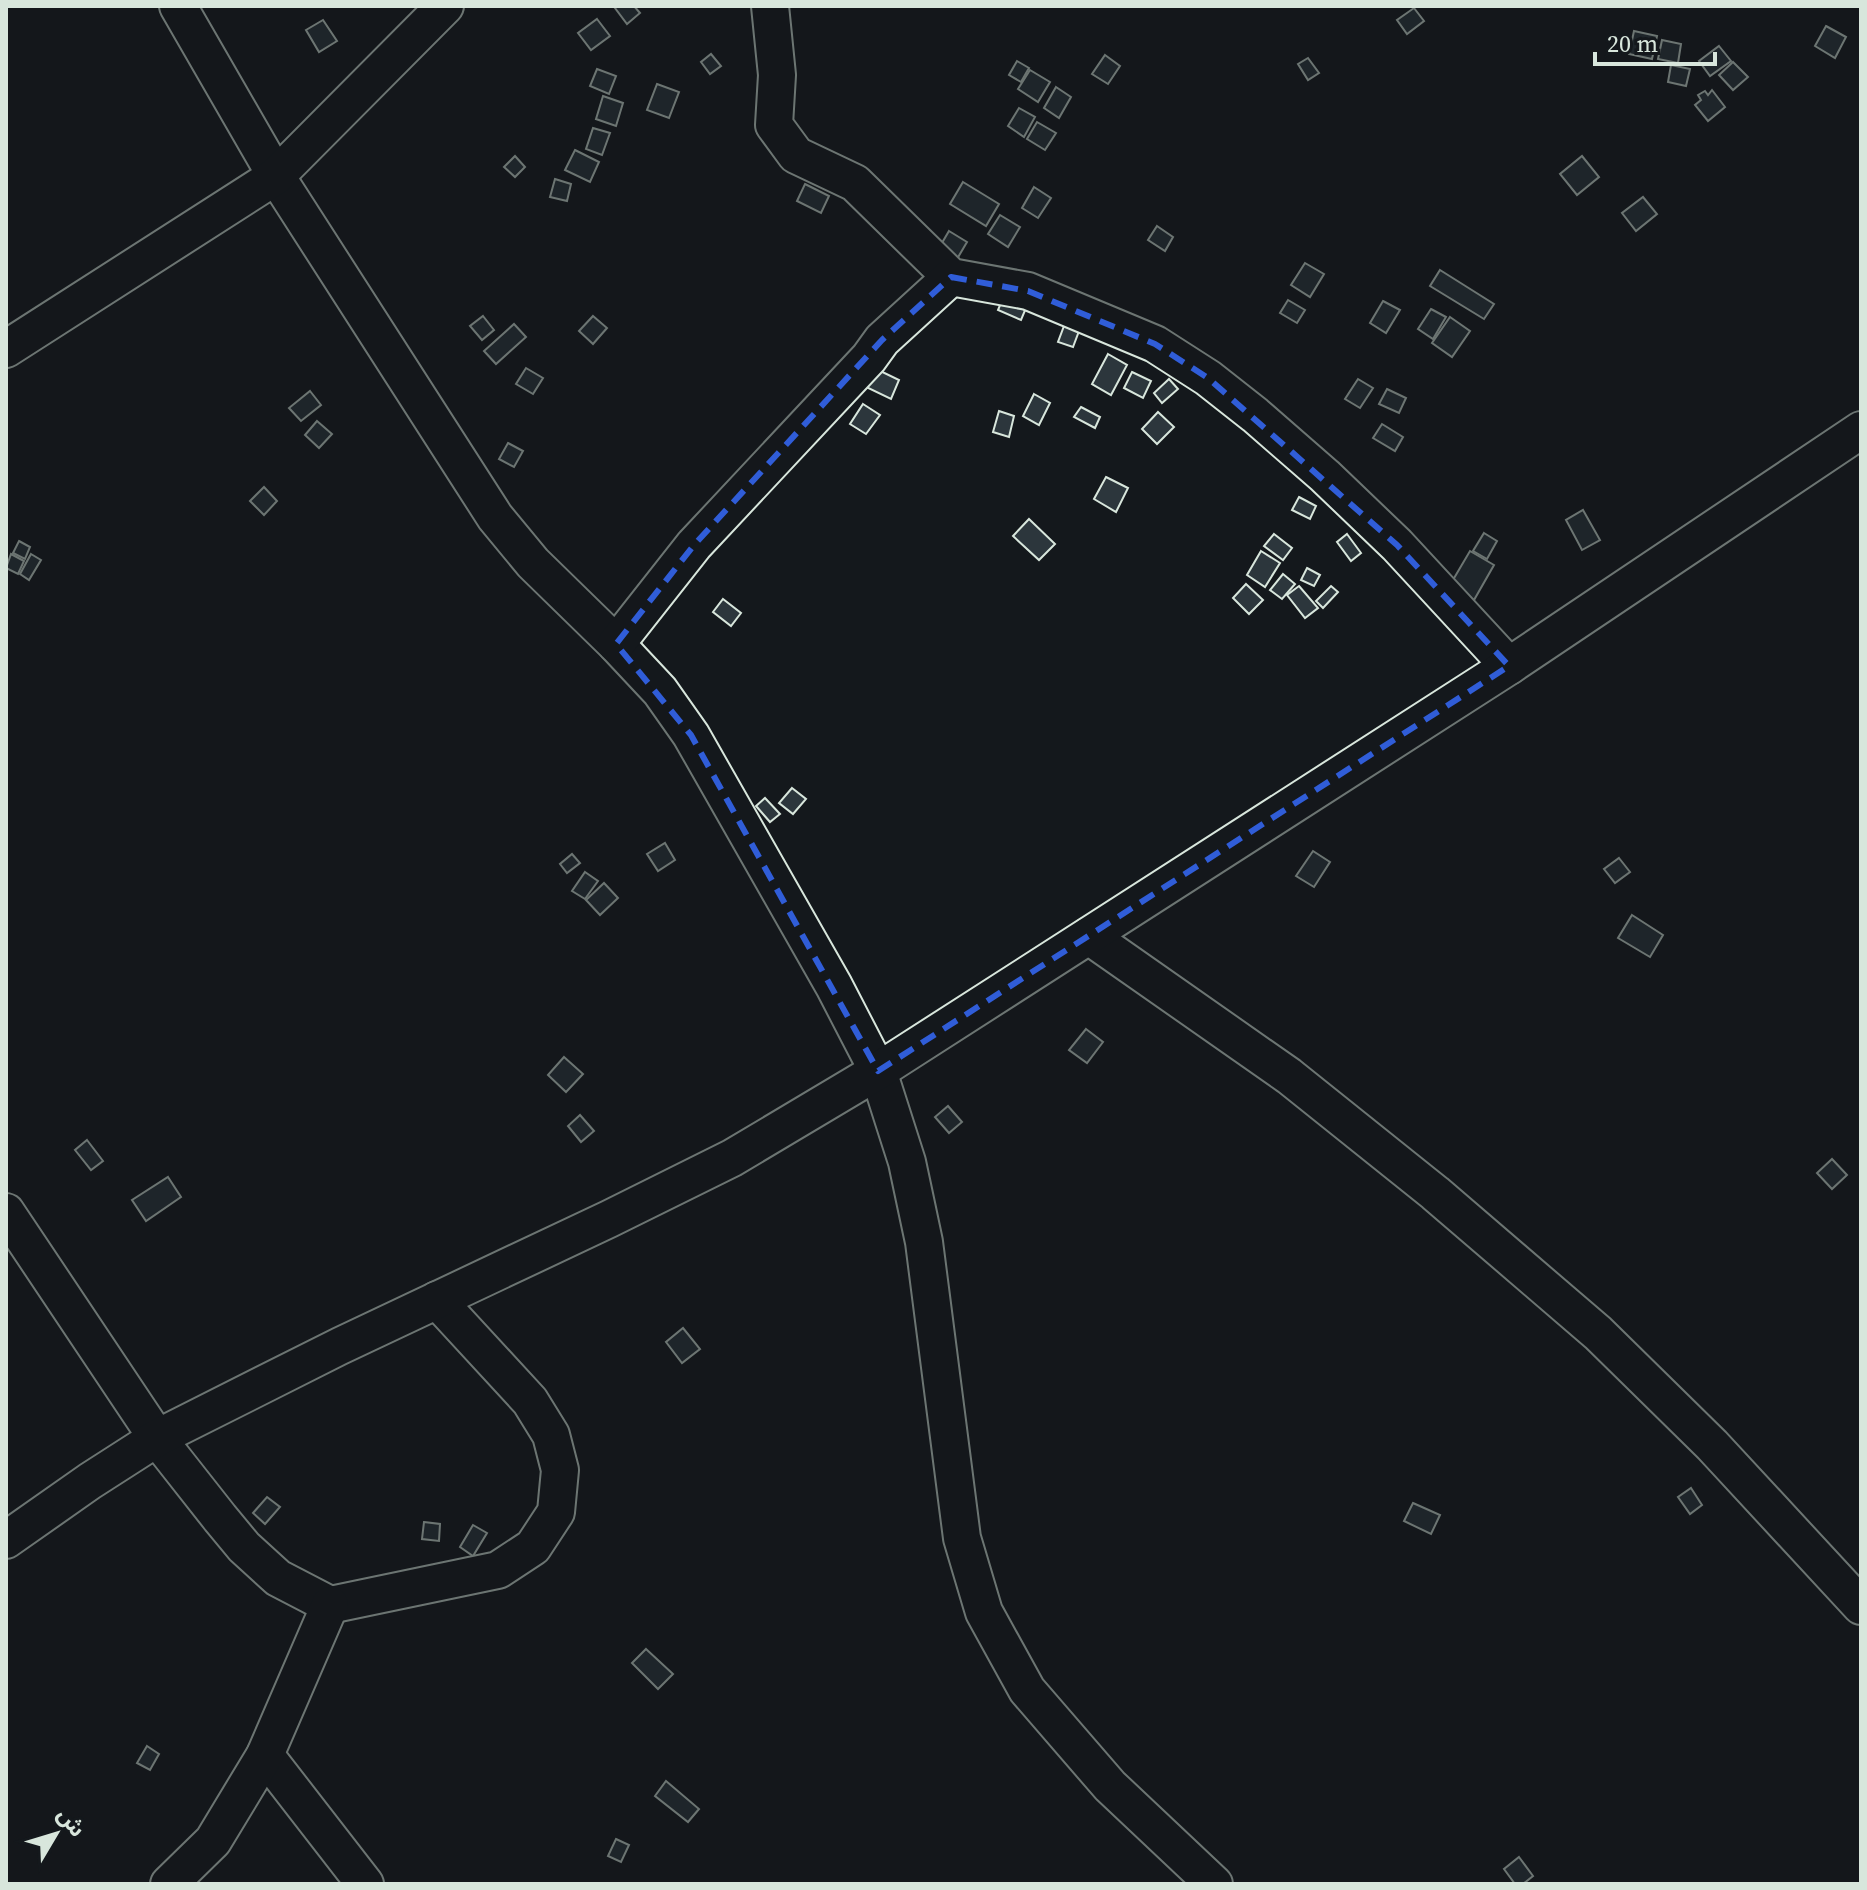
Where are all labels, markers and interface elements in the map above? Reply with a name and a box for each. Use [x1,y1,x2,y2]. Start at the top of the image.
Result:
scale bar [1595,16,1715,66]
text: 20 m [1607,27,1658,60]
north arrow [16,1794,96,1874]
text: ش [51,1801,93,1843]

